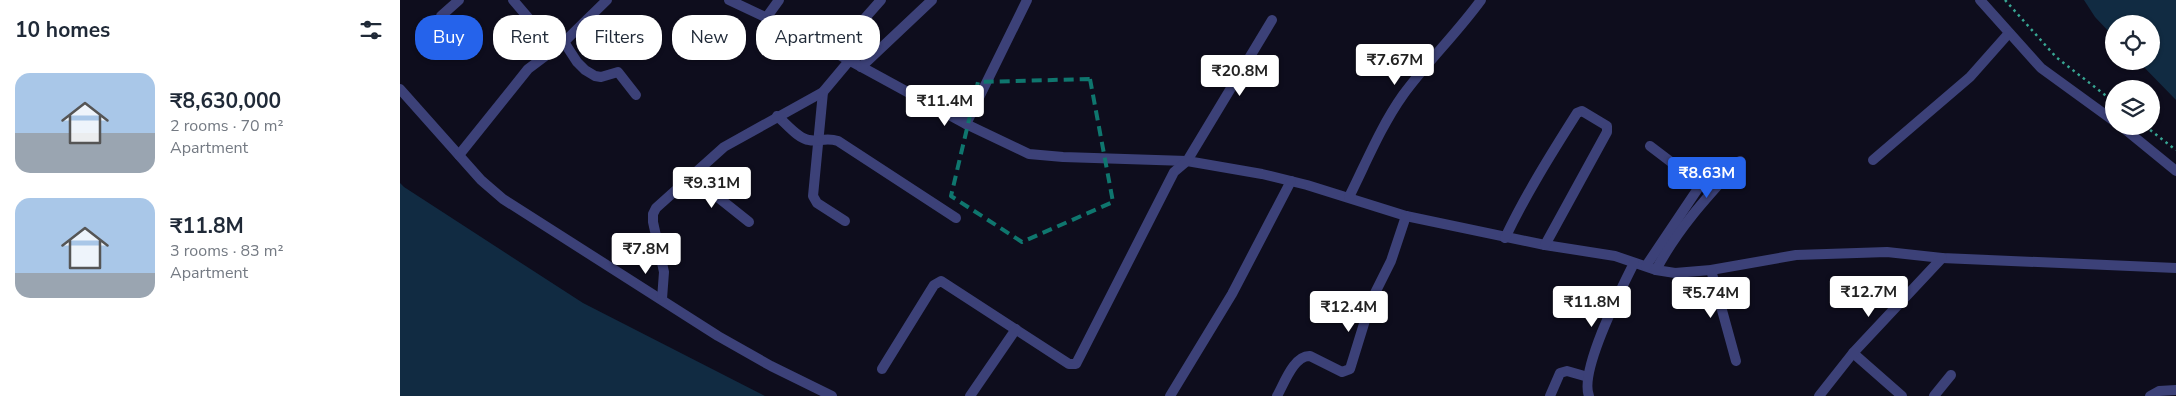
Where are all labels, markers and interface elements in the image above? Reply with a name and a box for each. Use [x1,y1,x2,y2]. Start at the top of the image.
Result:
chip: Buy [415,15,483,60]
chip: Rent [493,15,566,60]
chip: Filters [576,15,662,60]
chip: New [672,15,746,60]
chip: Apartment [756,15,880,60]
map controls [2105,15,2160,135]
button: locate [2105,15,2160,70]
text: 10 homes [15,16,110,44]
icon: filters [357,16,385,44]
pin: ₹7.67M [1354,44,1436,86]
text: ₹7.67M [1367,49,1423,71]
pin: ₹20.8M [1199,54,1281,97]
text: ₹20.8M [1212,60,1268,82]
button: layers [2105,80,2160,135]
pin: ₹11.4M [904,84,986,127]
text: ₹8,630,000 [170,87,281,115]
text: ₹11.4M [917,90,973,112]
icon: home [55,93,115,153]
text: 2 rooms · 70 m² [170,115,283,137]
text: Apartment [170,137,248,159]
pin: ₹8.63M [1666,156,1748,199]
text: ₹8.63M [1679,162,1735,184]
pin: ₹9.31M [671,166,753,209]
text: ₹9.31M [684,172,740,194]
text: ₹11.8M [170,212,244,240]
icon: home [55,218,115,278]
pin: ₹7.8M [611,232,681,275]
text: ₹7.8M [623,238,669,260]
text: 3 rooms · 83 m² [170,240,283,262]
text: Apartment [170,262,248,284]
pin: ₹5.74M [1670,276,1752,319]
pin: ₹12.7M [1828,276,1910,318]
text: ₹12.7M [1841,281,1897,303]
text: ₹5.74M [1683,282,1739,304]
pin: ₹11.8M [1551,286,1633,328]
pin: ₹12.4M [1308,290,1390,333]
text: ₹11.8M [1564,291,1620,313]
text: ₹12.4M [1321,296,1377,318]

